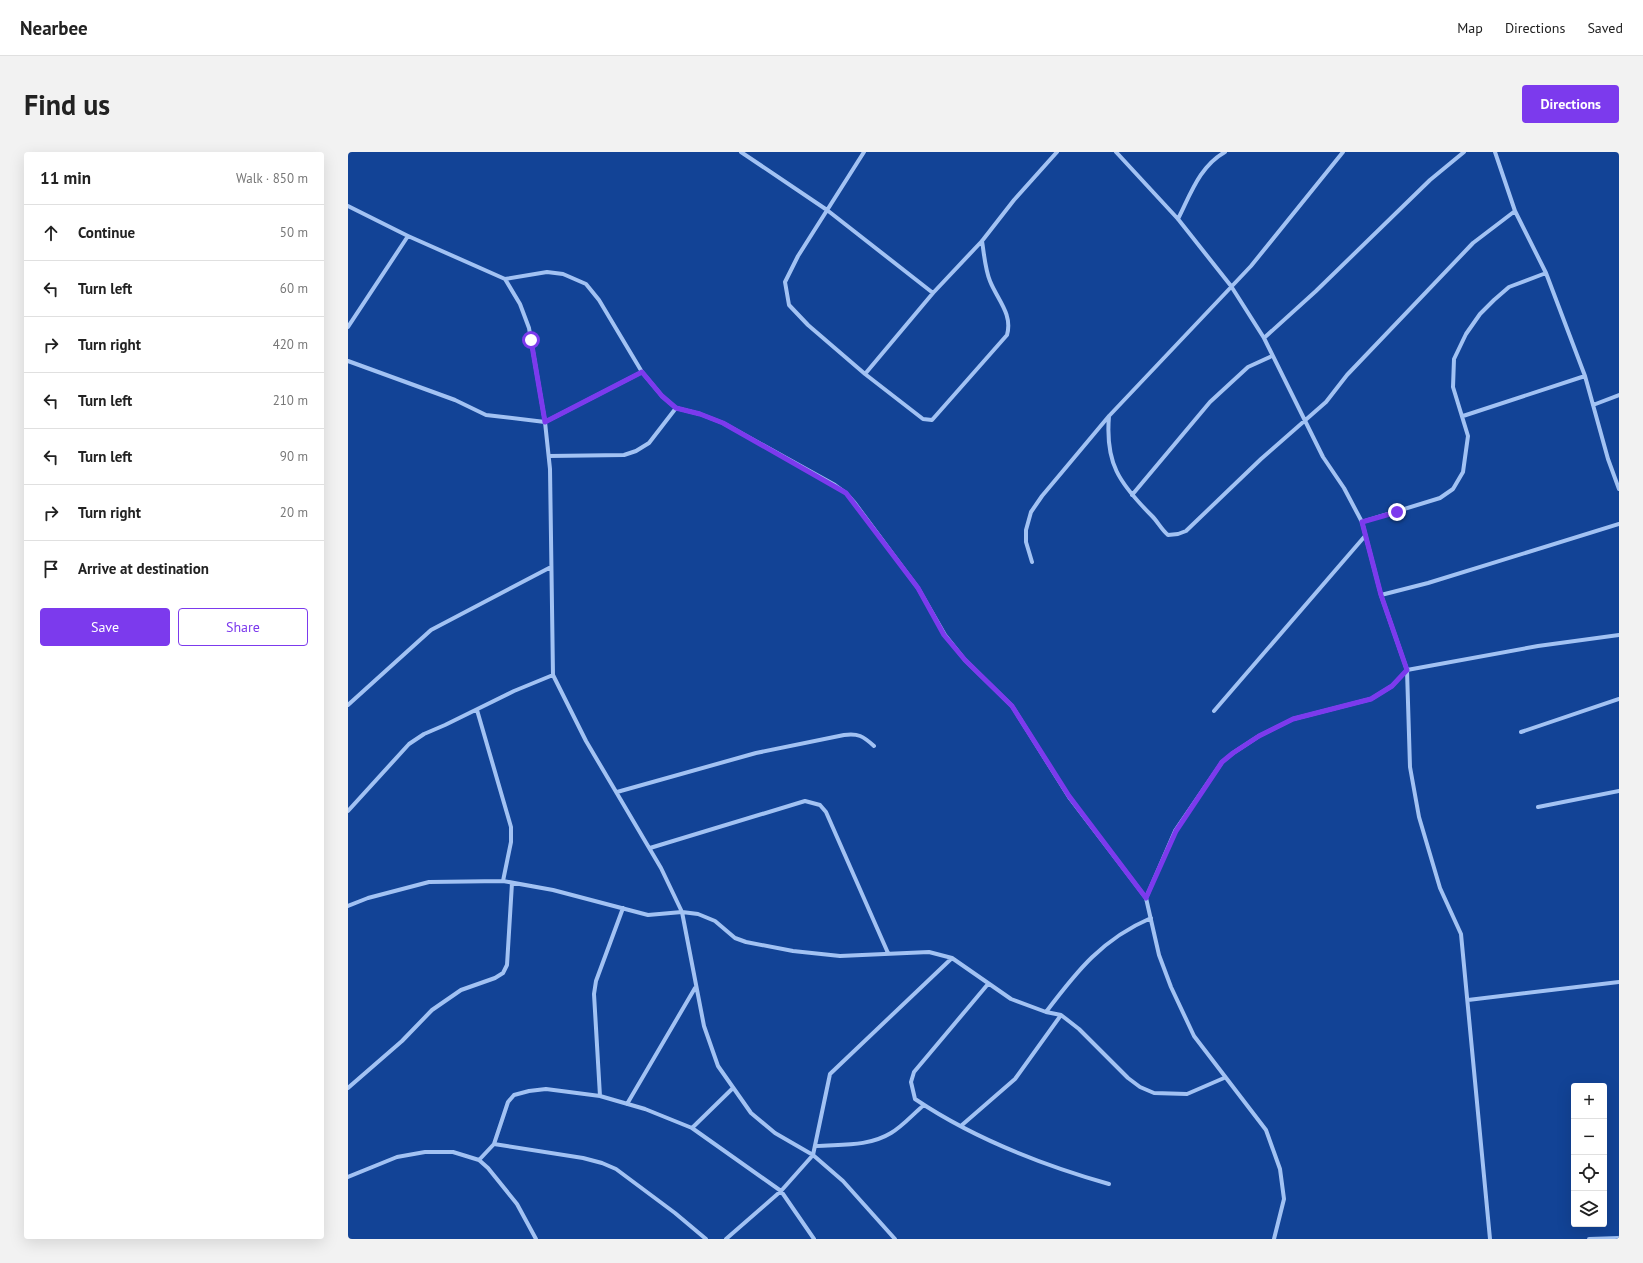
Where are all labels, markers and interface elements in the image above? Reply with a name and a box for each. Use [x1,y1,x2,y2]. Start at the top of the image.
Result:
text: Nearbee [20,16,88,40]
text: Map [1457,19,1483,37]
text: Directions [1505,19,1565,37]
text: Saved [1587,19,1623,37]
button: Directions [1522,85,1619,123]
text: Find us [24,86,110,123]
text: 11 min [40,167,91,189]
text: Walk · 850 m [236,170,308,187]
icon: ahead [40,222,62,244]
text: Continue [78,223,135,242]
text: 50 m [280,224,308,241]
icon: left [40,278,62,300]
text: Turn left [78,279,132,298]
text: 60 m [280,280,308,297]
route start [522,331,540,349]
icon: right [40,334,62,356]
text: Turn right [78,335,141,354]
text: 420 m [273,336,308,353]
icon: left [40,390,62,412]
text: Turn left [78,391,132,410]
text: 210 m [273,392,308,409]
icon: left [40,446,62,468]
text: Turn left [78,447,132,466]
text: 90 m [280,448,308,465]
icon: right [40,502,62,524]
text: Turn right [78,503,141,522]
route end [1388,503,1406,521]
text: 20 m [280,504,308,521]
icon: arrive [40,558,62,580]
text: Arrive at destination [78,559,209,578]
button: Save [40,608,170,646]
button: Share [178,608,308,646]
map controls [1571,1083,1607,1227]
button: + [1571,1083,1607,1119]
button: − [1571,1119,1607,1155]
button: locate [1571,1155,1607,1191]
button: layers [1571,1191,1607,1227]

